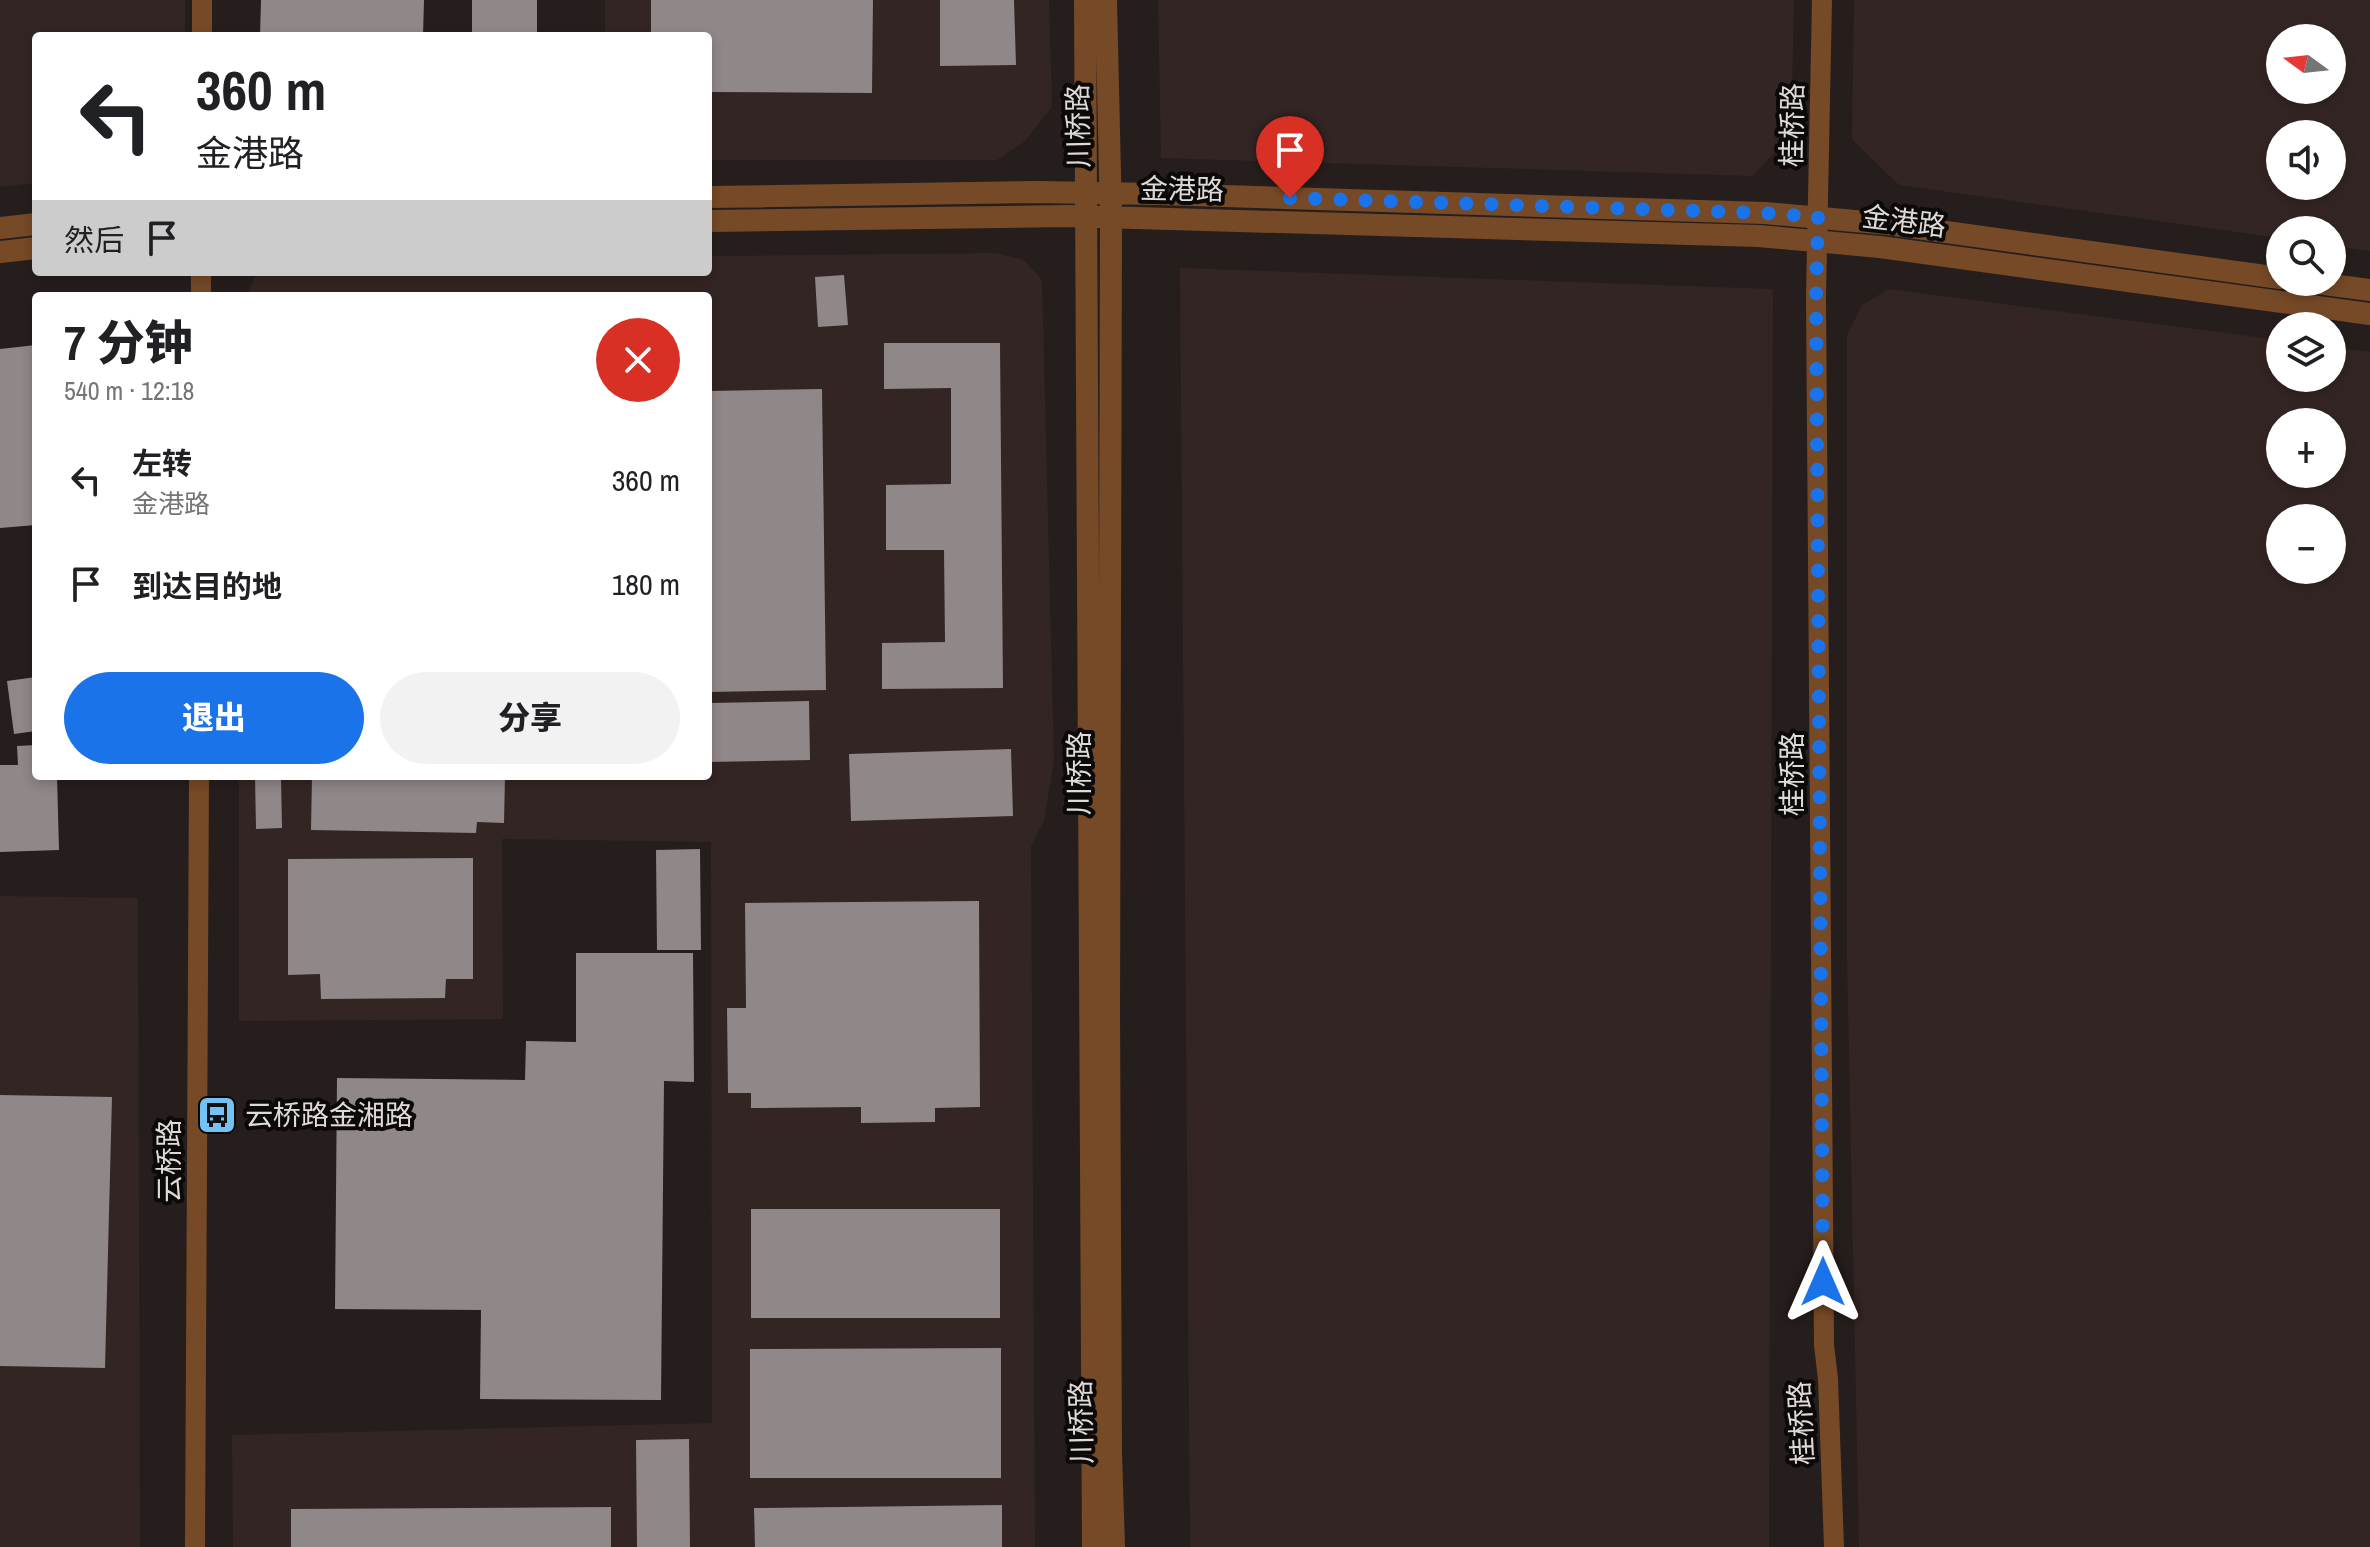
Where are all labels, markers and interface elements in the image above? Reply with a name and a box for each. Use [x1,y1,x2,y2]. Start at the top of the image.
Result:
north arrow [2266,24,2346,104]
map controls [2266,24,2346,584]
text: 360 m [196,52,326,127]
icon: left [64,64,168,168]
street label: 桂桥路 [1772,83,1812,167]
street label: 川桥路 [1058,84,1098,168]
pin [1256,116,1324,198]
button: sound [2266,120,2346,200]
icon: arrive [1268,128,1312,172]
text: 金港路 [196,129,304,177]
street label: 金港路 [1140,169,1224,209]
street label: 金港路 [1860,197,1948,245]
icon: arrive [140,216,184,260]
button: search [2266,216,2346,296]
text: 然后 [64,220,124,260]
text: 7 分钟 [64,310,193,375]
button: layers [2266,312,2346,392]
button: close [596,318,680,402]
text: 540 m · 12:18 [64,373,194,408]
button: + [2266,408,2346,488]
text: 左转 [132,443,192,483]
icon: left [64,458,108,502]
text: 360 m [612,460,680,500]
text: 金港路 [132,486,210,521]
button: − [2266,504,2346,584]
icon: arrive [64,562,108,606]
text: 180 m [612,564,680,604]
text: 到达目的地 [132,566,282,606]
button: 退出 [64,672,364,764]
button: 分享 [380,672,680,764]
street label: 川桥路 [1060,731,1098,815]
street label: 桂桥路 [1773,732,1811,816]
bus stop icon: 云桥路金湘路 [196,1094,238,1136]
place label: 云桥路金湘路 [245,1096,413,1134]
street label: 云桥路 [150,1119,188,1203]
position arrow [1781,1240,1865,1324]
street label: 川桥路 [1061,1380,1101,1464]
street label: 桂桥路 [1780,1380,1822,1466]

